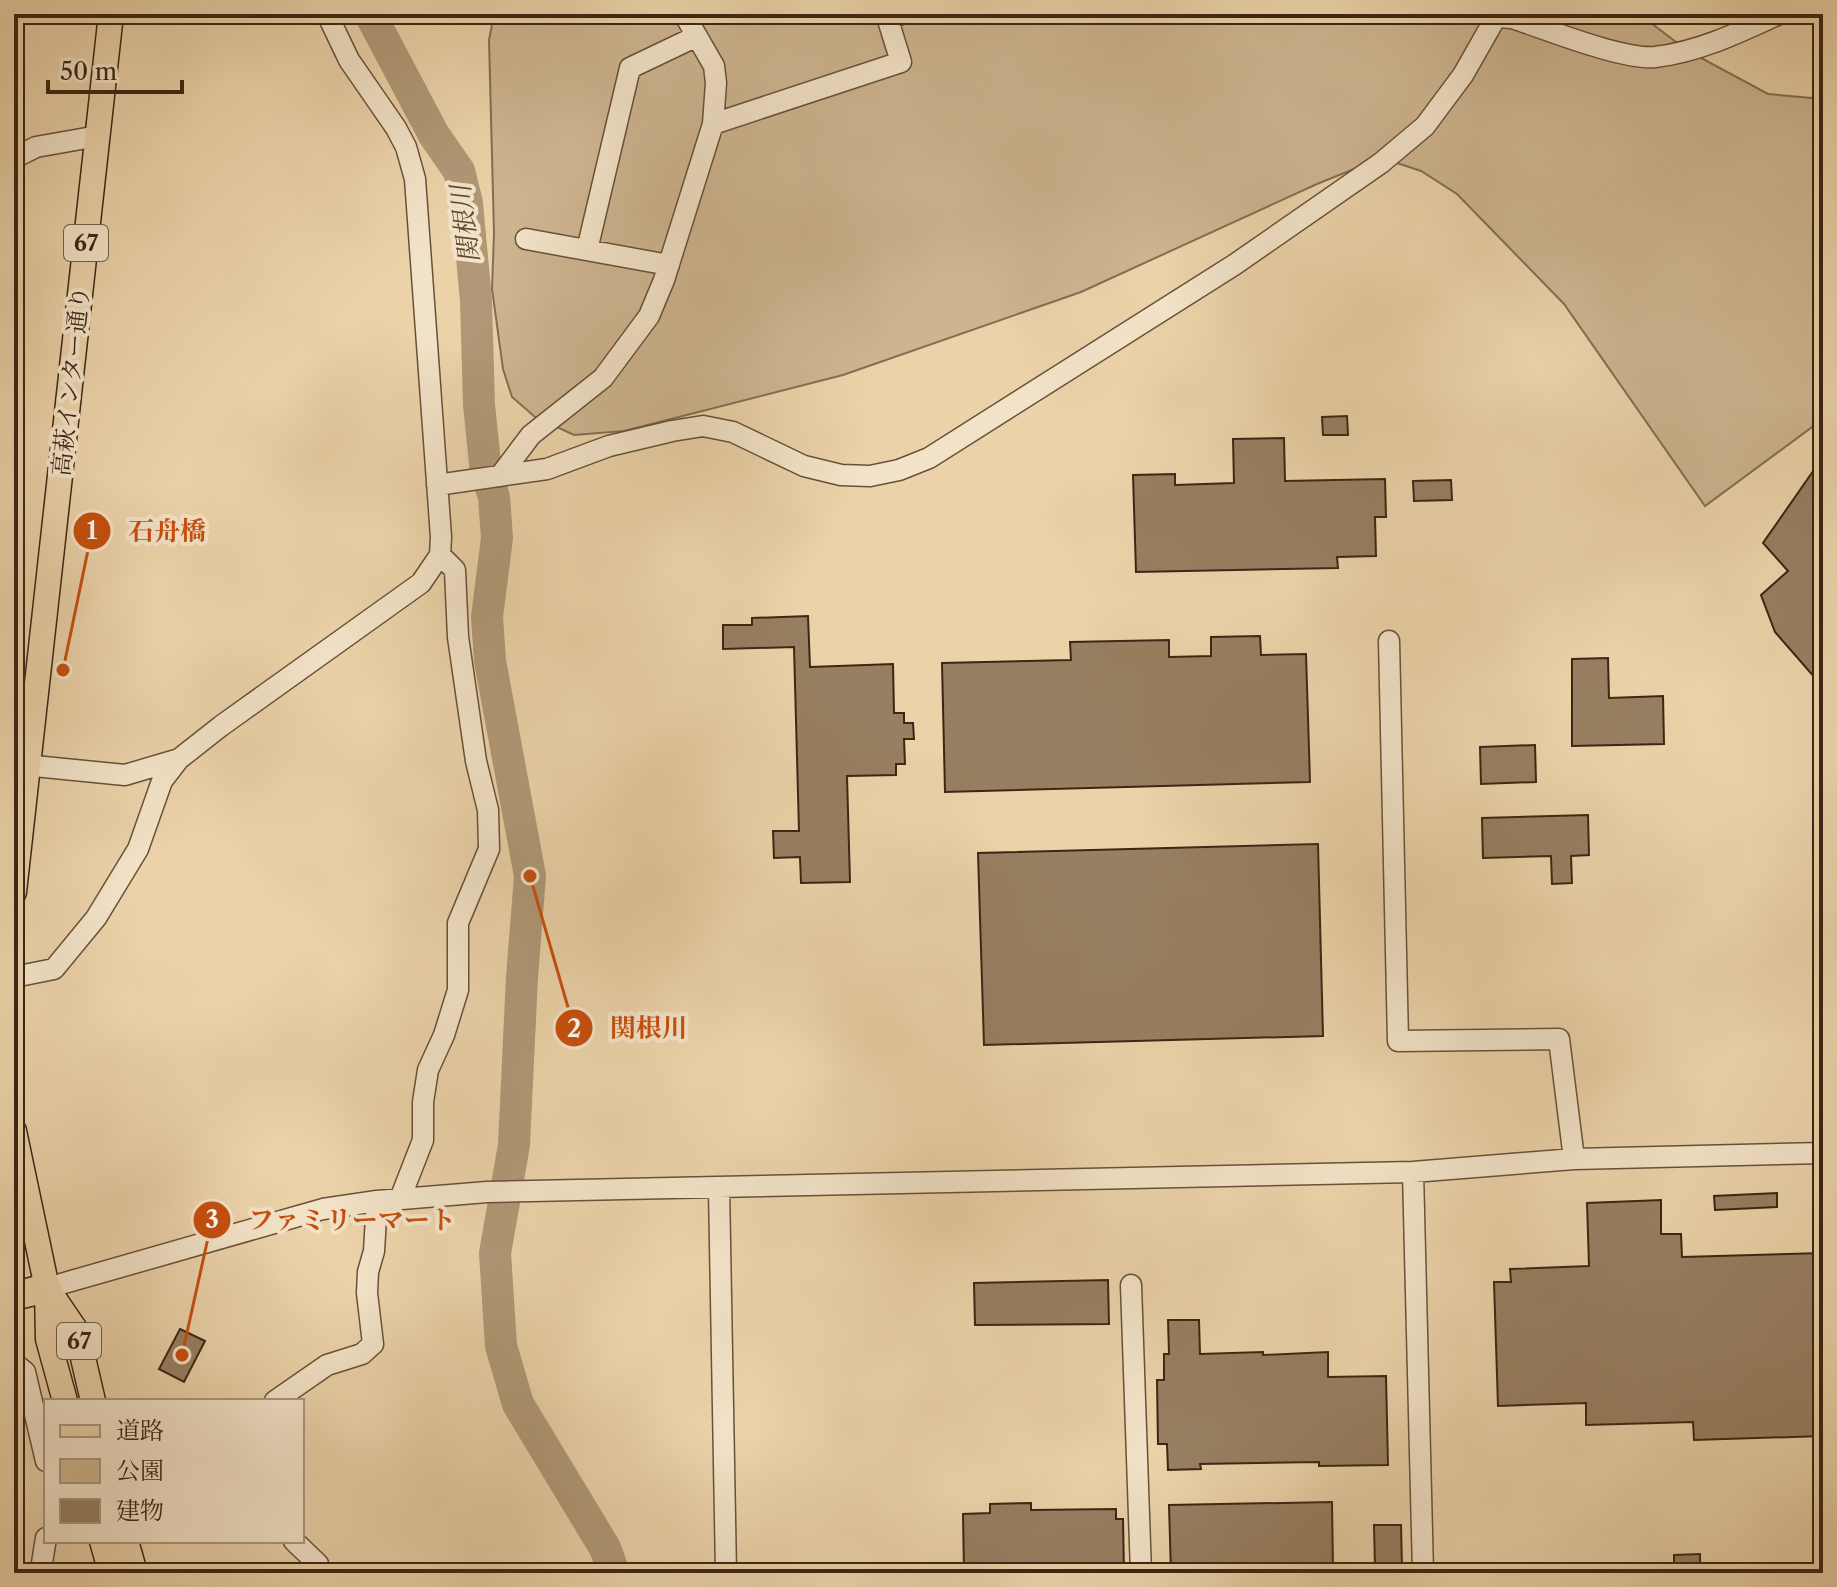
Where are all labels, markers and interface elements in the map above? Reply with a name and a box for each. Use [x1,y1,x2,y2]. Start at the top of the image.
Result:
scale bar [48,44,182,94]
text: 50 m [60,57,117,86]
water label: 関根川 [444,180,486,265]
road number: 67 [64,225,108,261]
street label: 高萩インター通り [46,284,95,477]
callout: 石舟橋 [72,506,222,556]
text: 石舟橋 [128,515,206,547]
text: 1 [87,516,98,545]
callout: 関根川 [554,1003,704,1053]
text: 関根川 [610,1012,688,1044]
text: 2 [567,1014,581,1043]
callout: ファミリーマート [192,1195,472,1245]
text: ファミリーマート [248,1204,456,1236]
text: 3 [205,1205,219,1234]
road number: 67 [57,1323,101,1359]
legend [44,1399,304,1543]
text: 道路 [116,1416,164,1445]
text: 公園 [116,1456,164,1485]
text: 建物 [116,1496,164,1525]

